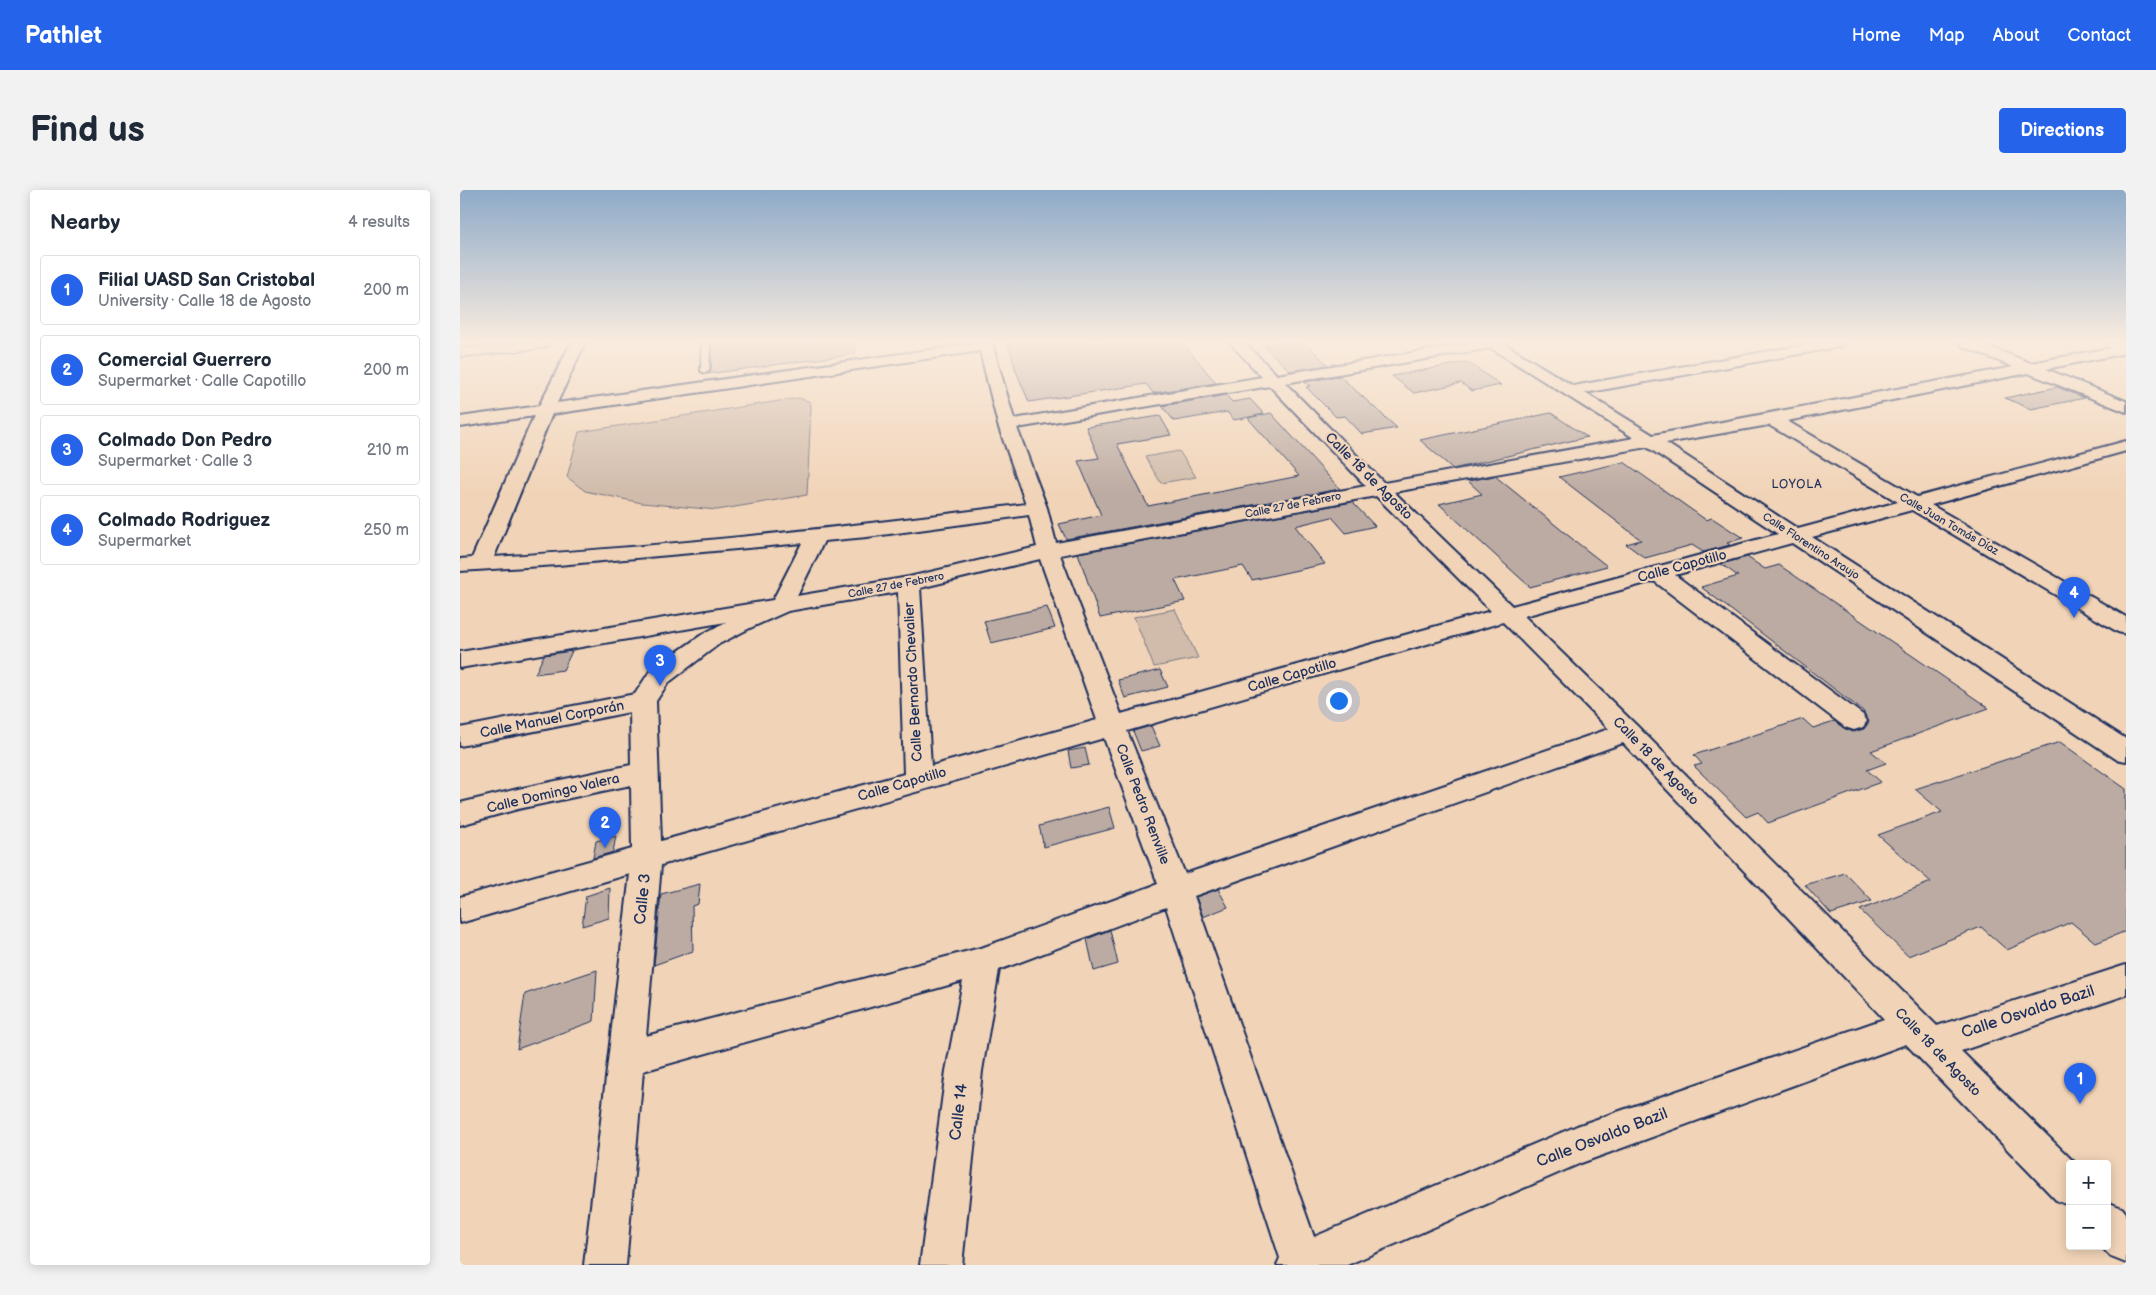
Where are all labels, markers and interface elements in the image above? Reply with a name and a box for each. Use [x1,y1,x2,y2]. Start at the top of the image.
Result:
text: Pathlet [25,21,102,50]
text: Home [1852,25,1901,46]
text: Map [1929,25,1965,46]
text: About [1993,25,2040,46]
text: Contact [2068,25,2131,46]
button: Directions [1999,108,2126,153]
text: Find us [30,109,145,152]
text: Nearby [50,210,120,235]
text: 4 results [348,213,410,232]
text: Filial UASD San Cristobal [98,269,315,292]
text: 1 [64,281,70,300]
text: 200 m [363,281,409,300]
text: University · Calle 18 de Agosto [98,292,311,311]
text: Comercial Guerrero [98,349,272,372]
text: 2 [62,361,72,380]
text: 200 m [363,361,409,380]
text: Supermarket · Calle Capotillo [98,372,306,391]
text: Colmado Don Pedro [98,429,272,452]
street label: Calle 18 de Agosto [1322,429,1416,523]
text: 3 [62,441,72,460]
text: 210 m [367,441,409,460]
text: Supermarket · Calle 3 [98,452,253,471]
district label: LOYOLA [1771,477,1823,492]
street label: Calle 27 de Febrero [1244,489,1342,521]
street label: Calle Juan Tomás Díaz [1897,490,2001,558]
text: Colmado Rodriguez [98,509,270,532]
street label: Calle Florentino Araujo [1760,510,1862,582]
text: 4 [62,521,72,540]
text: 250 m [363,521,409,540]
text: Supermarket [98,532,191,551]
street label: Calle Capotillo [1636,546,1728,586]
street label: Calle 27 de Febrero [847,569,945,601]
pin: 4 [2058,577,2090,618]
street label: Calle Bernardo Chevalier [900,601,926,762]
pin: 3 [644,645,676,686]
street label: Calle Capotillo [1246,654,1338,696]
your location [1326,688,1352,714]
street label: Calle Manuel Corporán [478,697,626,741]
street label: Calle 18 de Agosto [1609,713,1703,809]
street label: Calle Pedro Renville [1112,741,1174,867]
street label: Calle Capotillo [856,763,948,805]
street label: Calle Domingo Valera [485,769,621,817]
pin: 2 [589,807,621,848]
street label: Calle 3 [631,872,655,925]
street label: Calle Osvaldo Bazil [1959,981,2097,1043]
street label: Calle 18 de Agosto [1891,1004,1985,1100]
pin: 1 [2064,1063,2096,1104]
street label: Calle 14 [946,1082,972,1142]
street label: Calle Osvaldo Bazil [1534,1104,1670,1172]
map controls [2066,1160,2111,1250]
button: + [2066,1160,2111,1205]
button: − [2066,1205,2111,1250]

